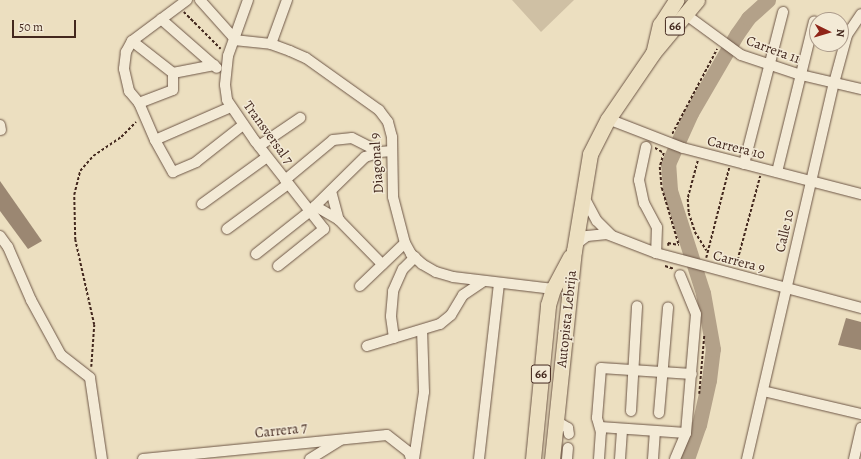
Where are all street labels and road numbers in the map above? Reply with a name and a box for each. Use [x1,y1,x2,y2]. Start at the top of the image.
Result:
road number: 66 [664,15,686,37]
street label: Carrera 11 [744,32,802,68]
street label: Transversal 7 [239,98,297,168]
street label: Diagonal 9 [366,132,388,194]
street label: Carrera 10 [705,133,767,163]
street label: Calle 10 [772,208,798,254]
street label: Carrera 9 [711,247,767,277]
street label: Autopista Lebrija [554,270,580,368]
road number: 66 [530,363,552,385]
street label: Carrera 7 [254,420,308,442]

